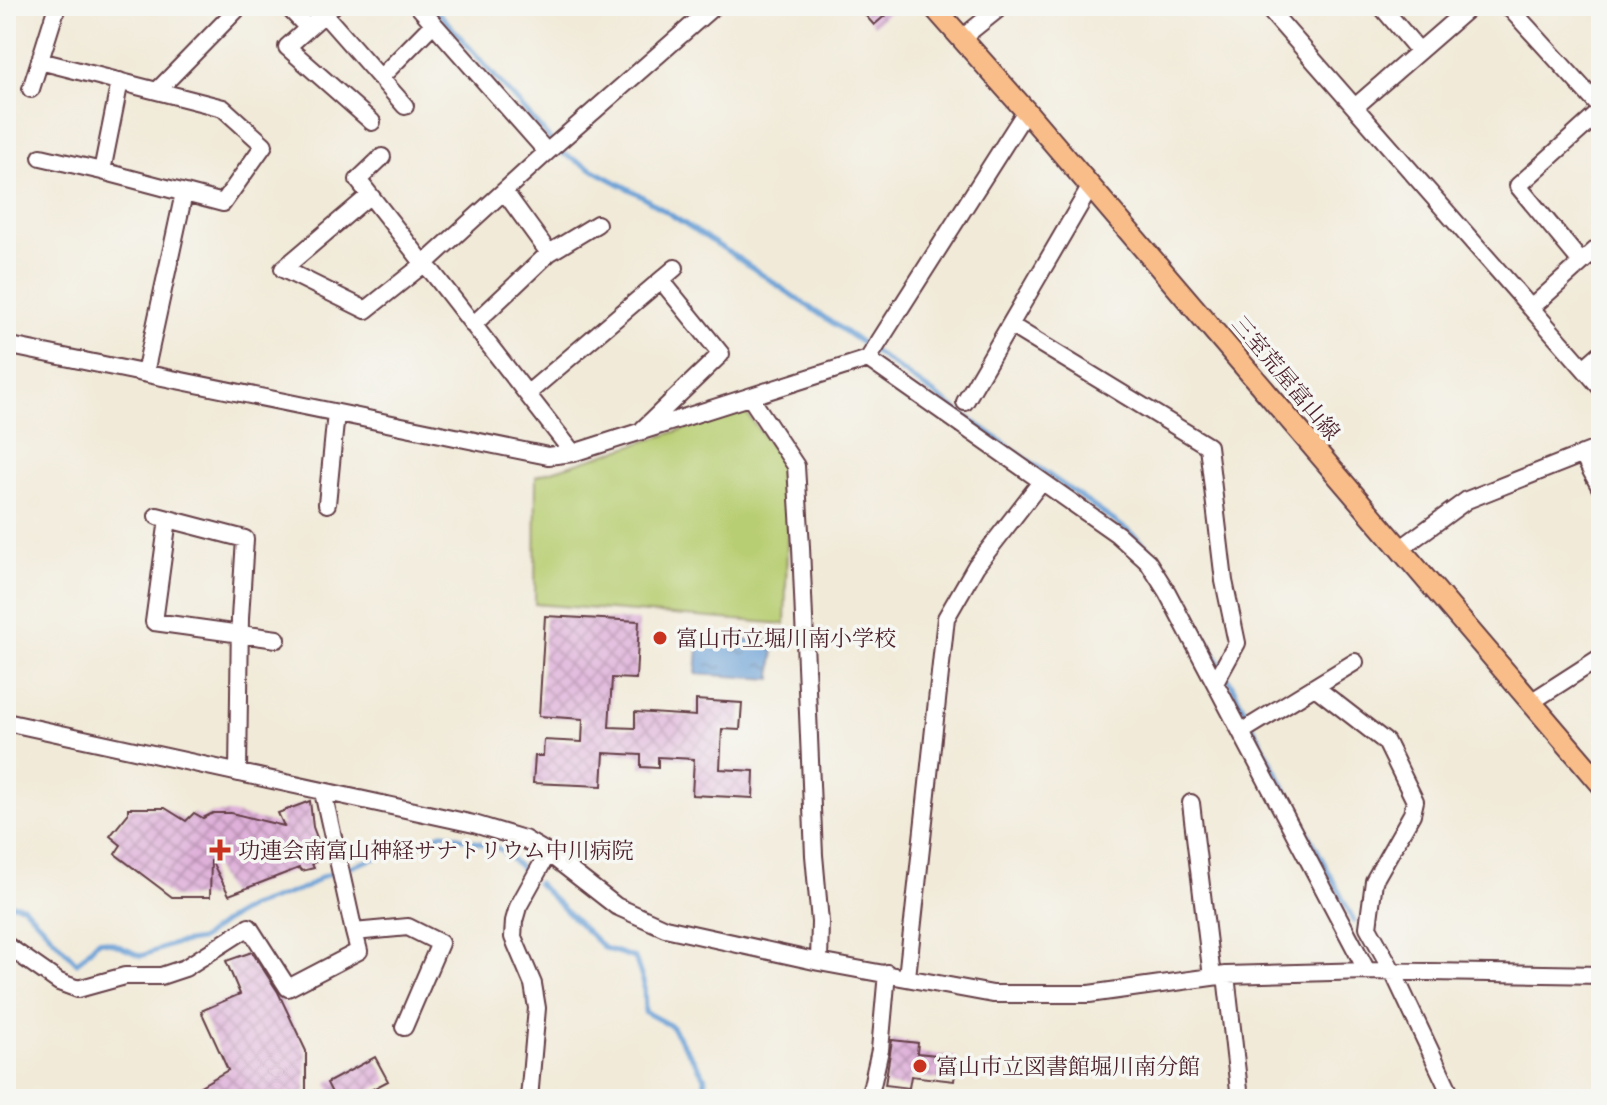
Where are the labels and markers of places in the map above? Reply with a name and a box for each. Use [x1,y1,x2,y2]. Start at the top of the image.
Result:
place label: 富山市立堀川南小学校 [676,625,896,652]
marker: 富山市立堀川南小学校 [651,629,669,647]
place label: 功連会南富山神経サナトリウム中川病院 [238,837,634,864]
marker: 功連会南富山神経サナトリウム中川病院 [209,839,231,861]
place label: 富山市立図書館堀川南分館 [936,1053,1200,1080]
marker: 富山市立図書館堀川南分館 [911,1057,929,1075]

